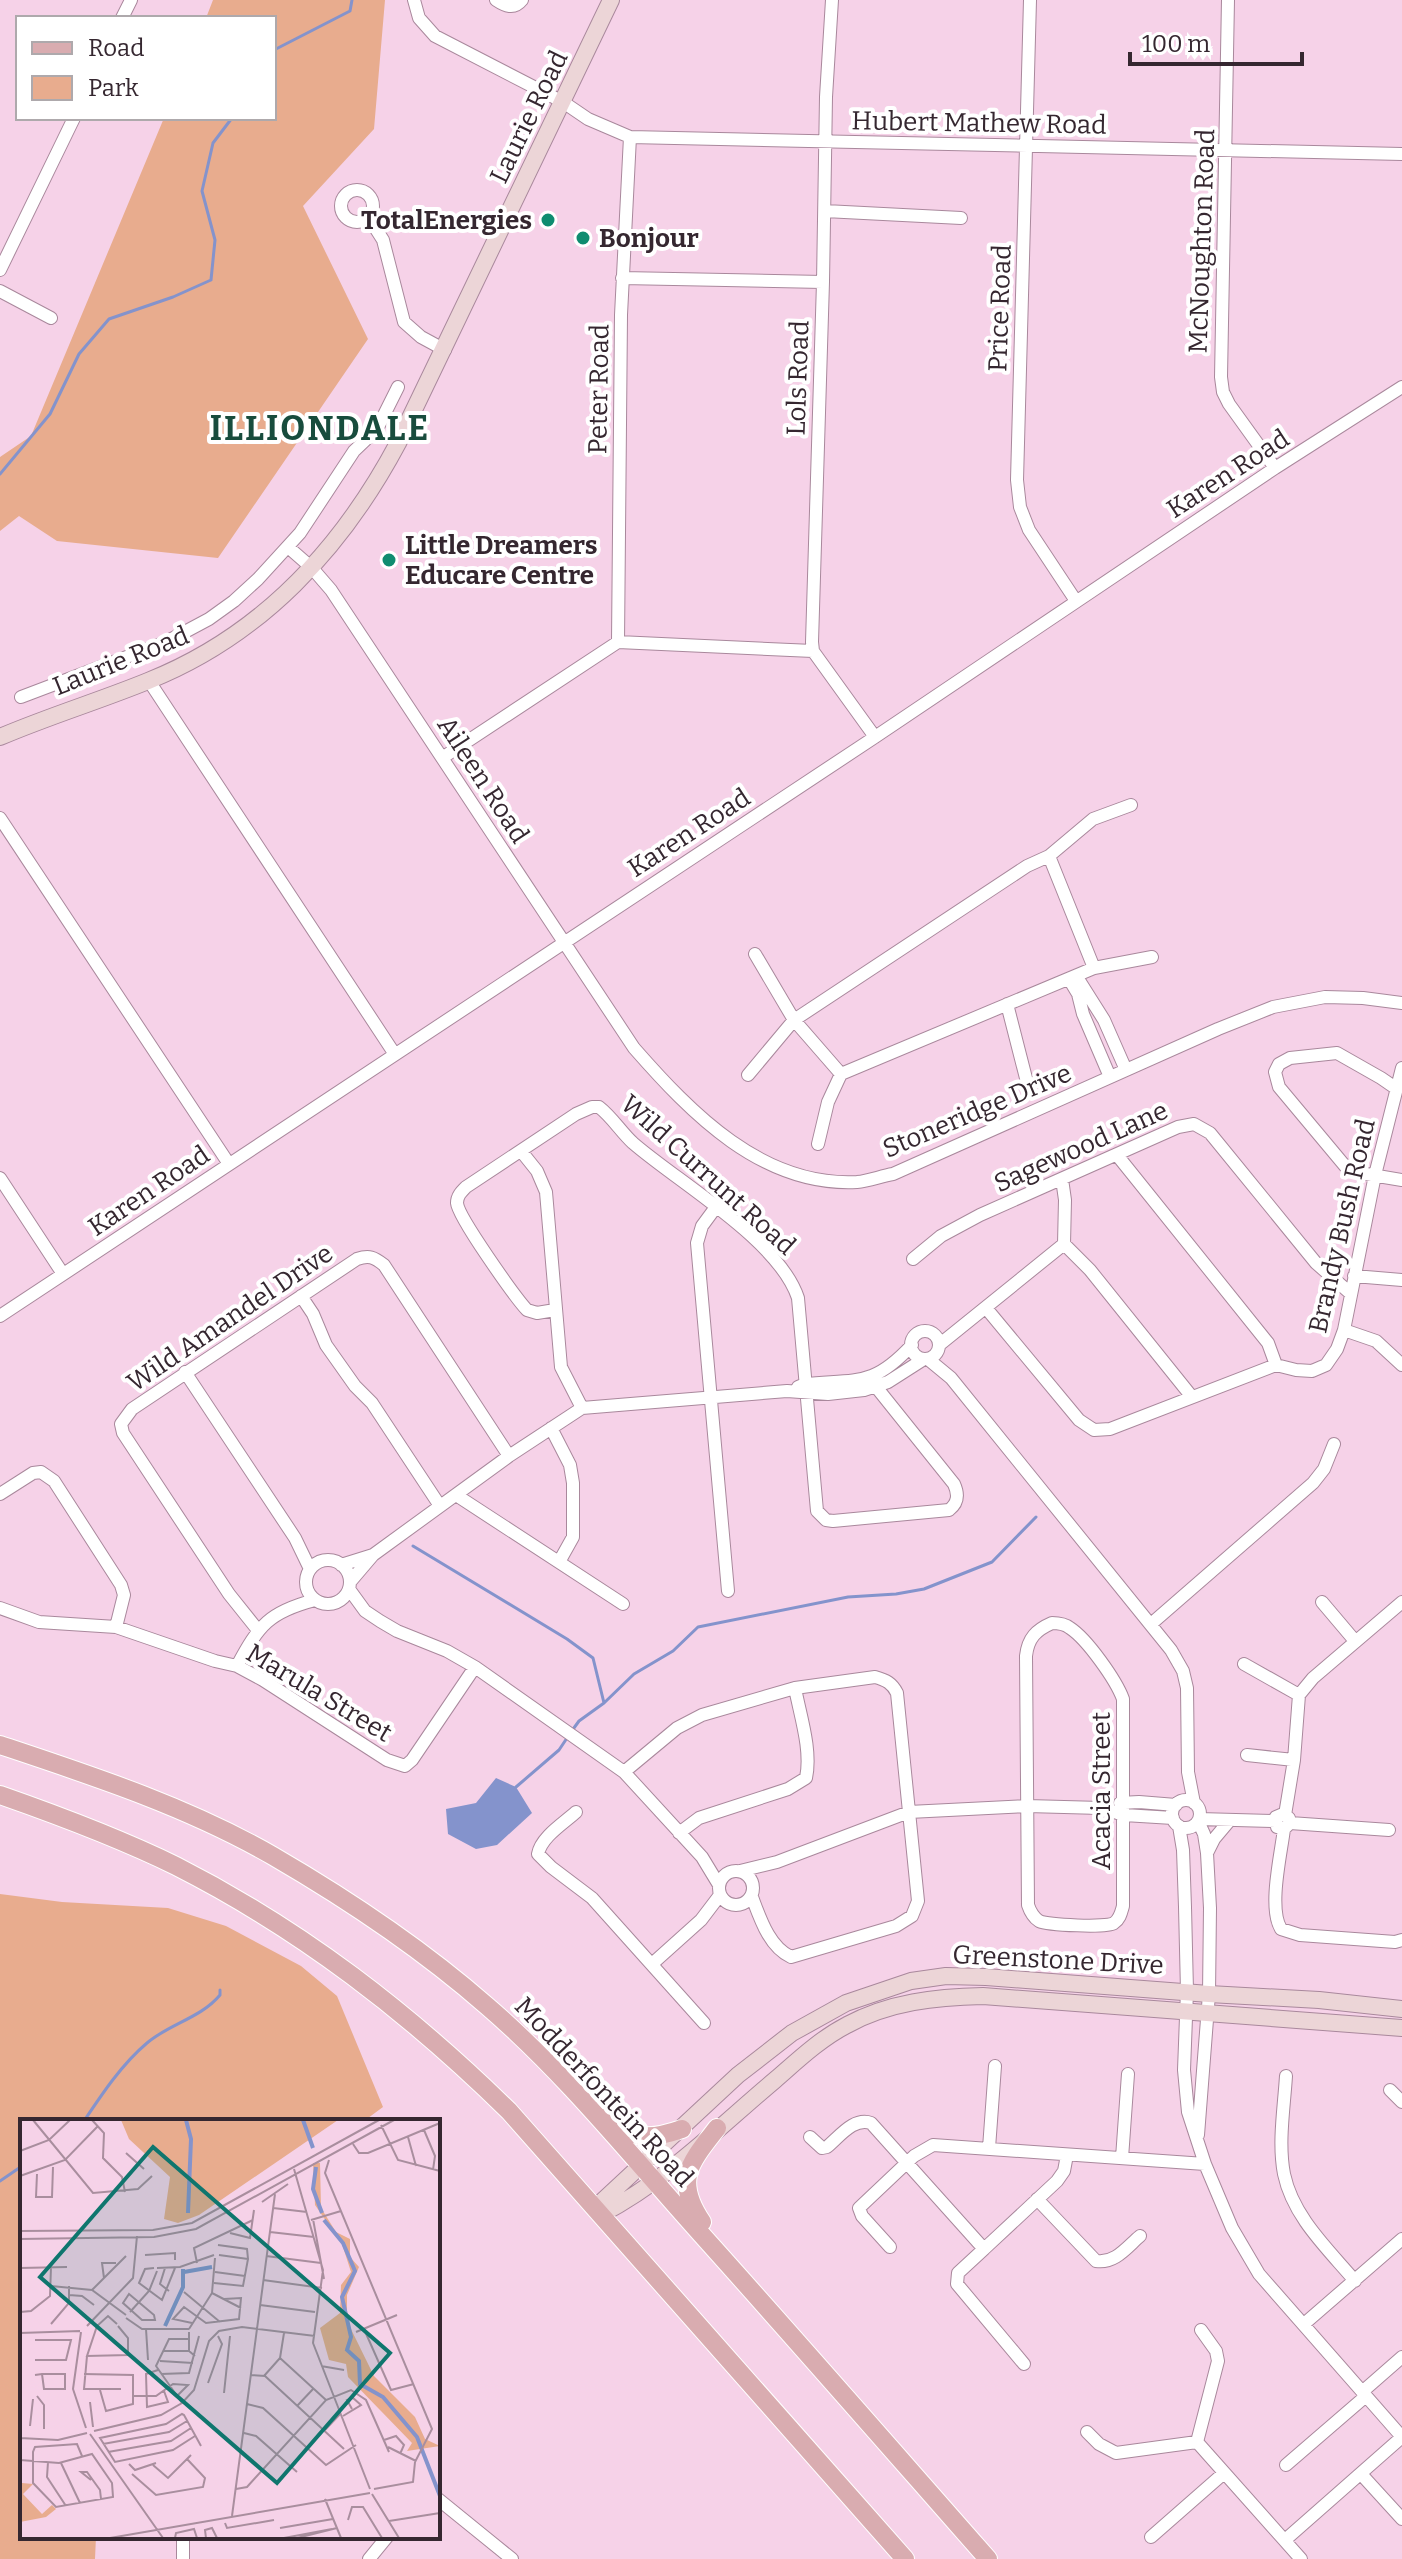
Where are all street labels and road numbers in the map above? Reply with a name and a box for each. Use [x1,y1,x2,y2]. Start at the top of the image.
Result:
street label: Laurie Road [484,46,574,188]
street label: Hubert Mathew Road [851,105,1107,141]
street label: McNoughton Road [1183,128,1221,354]
street label: Price Road [982,244,1018,372]
street label: Lols Road [780,320,816,436]
street label: Peter Road [582,324,616,454]
street label: Karen Road [1161,423,1295,525]
street label: Laurie Road [49,620,193,702]
street label: Aileen Road [431,711,535,849]
street label: Karen Road [622,782,756,884]
street label: Stoneridge Drive [878,1057,1076,1165]
street label: Wild Currunt Road [614,1088,802,1262]
street label: Sagewood Lane [989,1095,1173,1199]
street label: Brandy Bush Road [1302,1116,1382,1336]
street label: Karen Road [83,1139,215,1243]
street label: Wild Amandel Drive [121,1238,339,1398]
street label: Marula Street [241,1637,398,1749]
street label: Acacia Street [1086,1711,1117,1870]
street label: Greenstone Drive [952,1939,1164,1981]
street label: Modderfontein Road [508,1991,700,2193]

